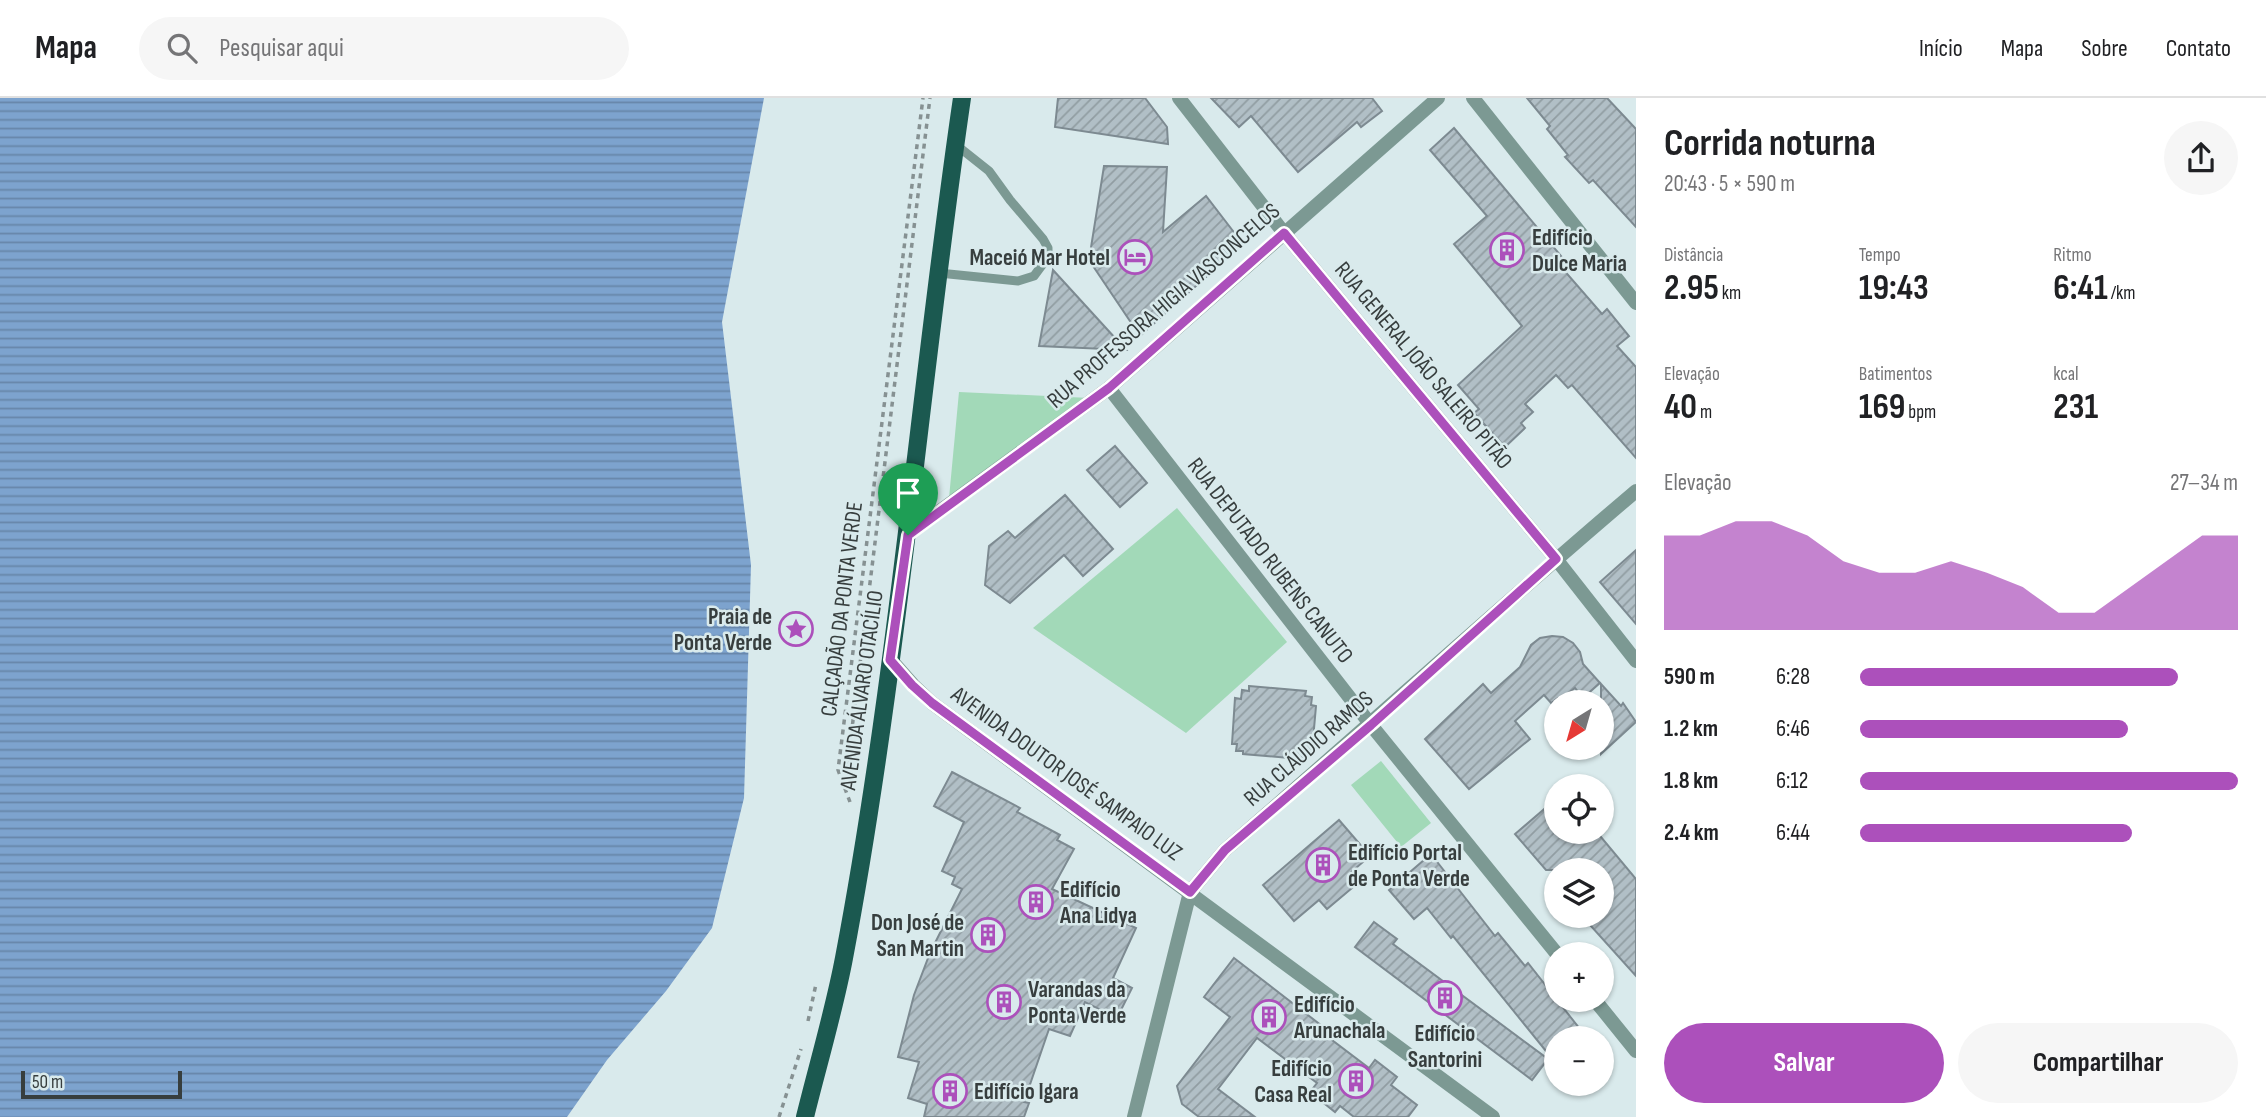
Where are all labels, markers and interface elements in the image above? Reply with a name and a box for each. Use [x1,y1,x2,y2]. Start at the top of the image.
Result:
search box [139,17,629,80]
text: Mapa [35,28,97,68]
icon: search [163,29,201,67]
text: Pesquisar aqui [219,33,344,64]
text: Início [1919,34,1963,63]
text: Mapa [2001,34,2043,63]
text: Sobre [2081,34,2128,63]
text: Contato [2166,34,2231,63]
text: Corrida noturna [1664,121,1876,166]
button: share [2164,121,2238,195]
text: 20:43 · 5 × 590 m [1664,170,1795,198]
street label: RUA PROFESSORA HIGIA VASCONCELOS [1042,197,1286,414]
place label: Edifício Dulce Maria [1532,224,1627,278]
building icon: Edifício Dulce Maria [1488,231,1526,269]
hotel icon: Maceió Mar Hotel [1116,238,1154,276]
place label: Maceió Mar Hotel [969,244,1110,272]
text: Distância [1664,244,1723,267]
text: Tempo [1859,244,1901,267]
text: Ritmo [2053,244,2092,267]
street label: RUA GENERAL JOÃO SALEIRO PITÃO [1328,256,1518,475]
text: 2.95 [1664,267,1719,310]
text: 19:43 [1859,267,1929,310]
text: 6:41 [2053,267,2108,310]
text: km [1719,282,1741,305]
text: /km [2108,282,2135,305]
text: Elevação [1664,363,1720,386]
text: Batimentos [1859,363,1932,386]
text: kcal [2053,363,2078,386]
text: 40 [1664,386,1697,429]
text: 169 [1859,386,1905,429]
text: 231 [2053,386,2098,429]
text: m [1697,401,1712,424]
text: bpm [1905,401,1936,424]
street label: RUA DEPUTADO RUBENS CANUTO [1181,452,1359,669]
pin [878,463,938,535]
text: Elevação [1664,469,1732,497]
text: 27–34 m [2170,469,2238,497]
icon: arrive [889,474,927,512]
street label: CALÇADÃO DA PONTA VERDE [815,500,869,718]
street label: AVENIDA ÁLVARO OTACÍLIO [834,588,890,793]
place label: Praia de Ponta Verde [674,603,772,657]
place icon: Praia de Ponta Verde [777,610,815,648]
text: 590 m [1664,663,1715,691]
text: 6:28 [1776,663,1810,691]
street label: AVENIDA DOUTOR JOSÉ SAMPAIO LUZ [945,680,1188,867]
street label: RUA CLÁUDIO RAMOS [1238,685,1379,813]
north arrow [1544,690,1614,760]
map controls [1544,690,1614,1096]
text: 1.2 km [1664,715,1718,743]
text: 6:46 [1776,715,1810,743]
text: 1.8 km [1664,767,1718,795]
text: 6:12 [1776,767,1808,795]
button: locate [1544,774,1614,844]
text: 2.4 km [1664,819,1719,847]
text: 6:44 [1776,819,1810,847]
place label: Edifício Portal de Ponta Verde [1348,839,1470,893]
building icon: Edifício Portal de Ponta Verde [1304,846,1342,884]
button: layers [1544,858,1614,928]
place label: Edifício Ana Lidya [1059,876,1137,930]
building icon: Edifício Ana Lidya [1017,883,1055,921]
place label: Don José de San Martin [871,909,964,963]
building icon: Don José de San Martin [969,916,1007,954]
button: + [1544,942,1614,1012]
place label: Varandas da Ponta Verde [1028,976,1126,1030]
building icon: Edifício Santorini [1426,979,1464,1017]
building icon: Varandas da Ponta Verde [985,983,1023,1021]
place label: Edifício Arunachala [1293,991,1385,1045]
building icon: Edifício Arunachala [1250,998,1288,1036]
place label: Edifício Santorini [1408,1020,1482,1074]
button: Salvar [1664,1023,1944,1103]
button: Compartilhar [1958,1023,2238,1103]
button: − [1544,1026,1614,1096]
place label: Edifício Casa Real [1254,1055,1332,1109]
building icon: Edifício Casa Real [1337,1062,1375,1100]
scale bar [21,1068,182,1100]
text: 50 m [32,1071,63,1094]
building icon: Edifício Igara [931,1072,969,1110]
place label: Edifício Igara [974,1078,1079,1106]

